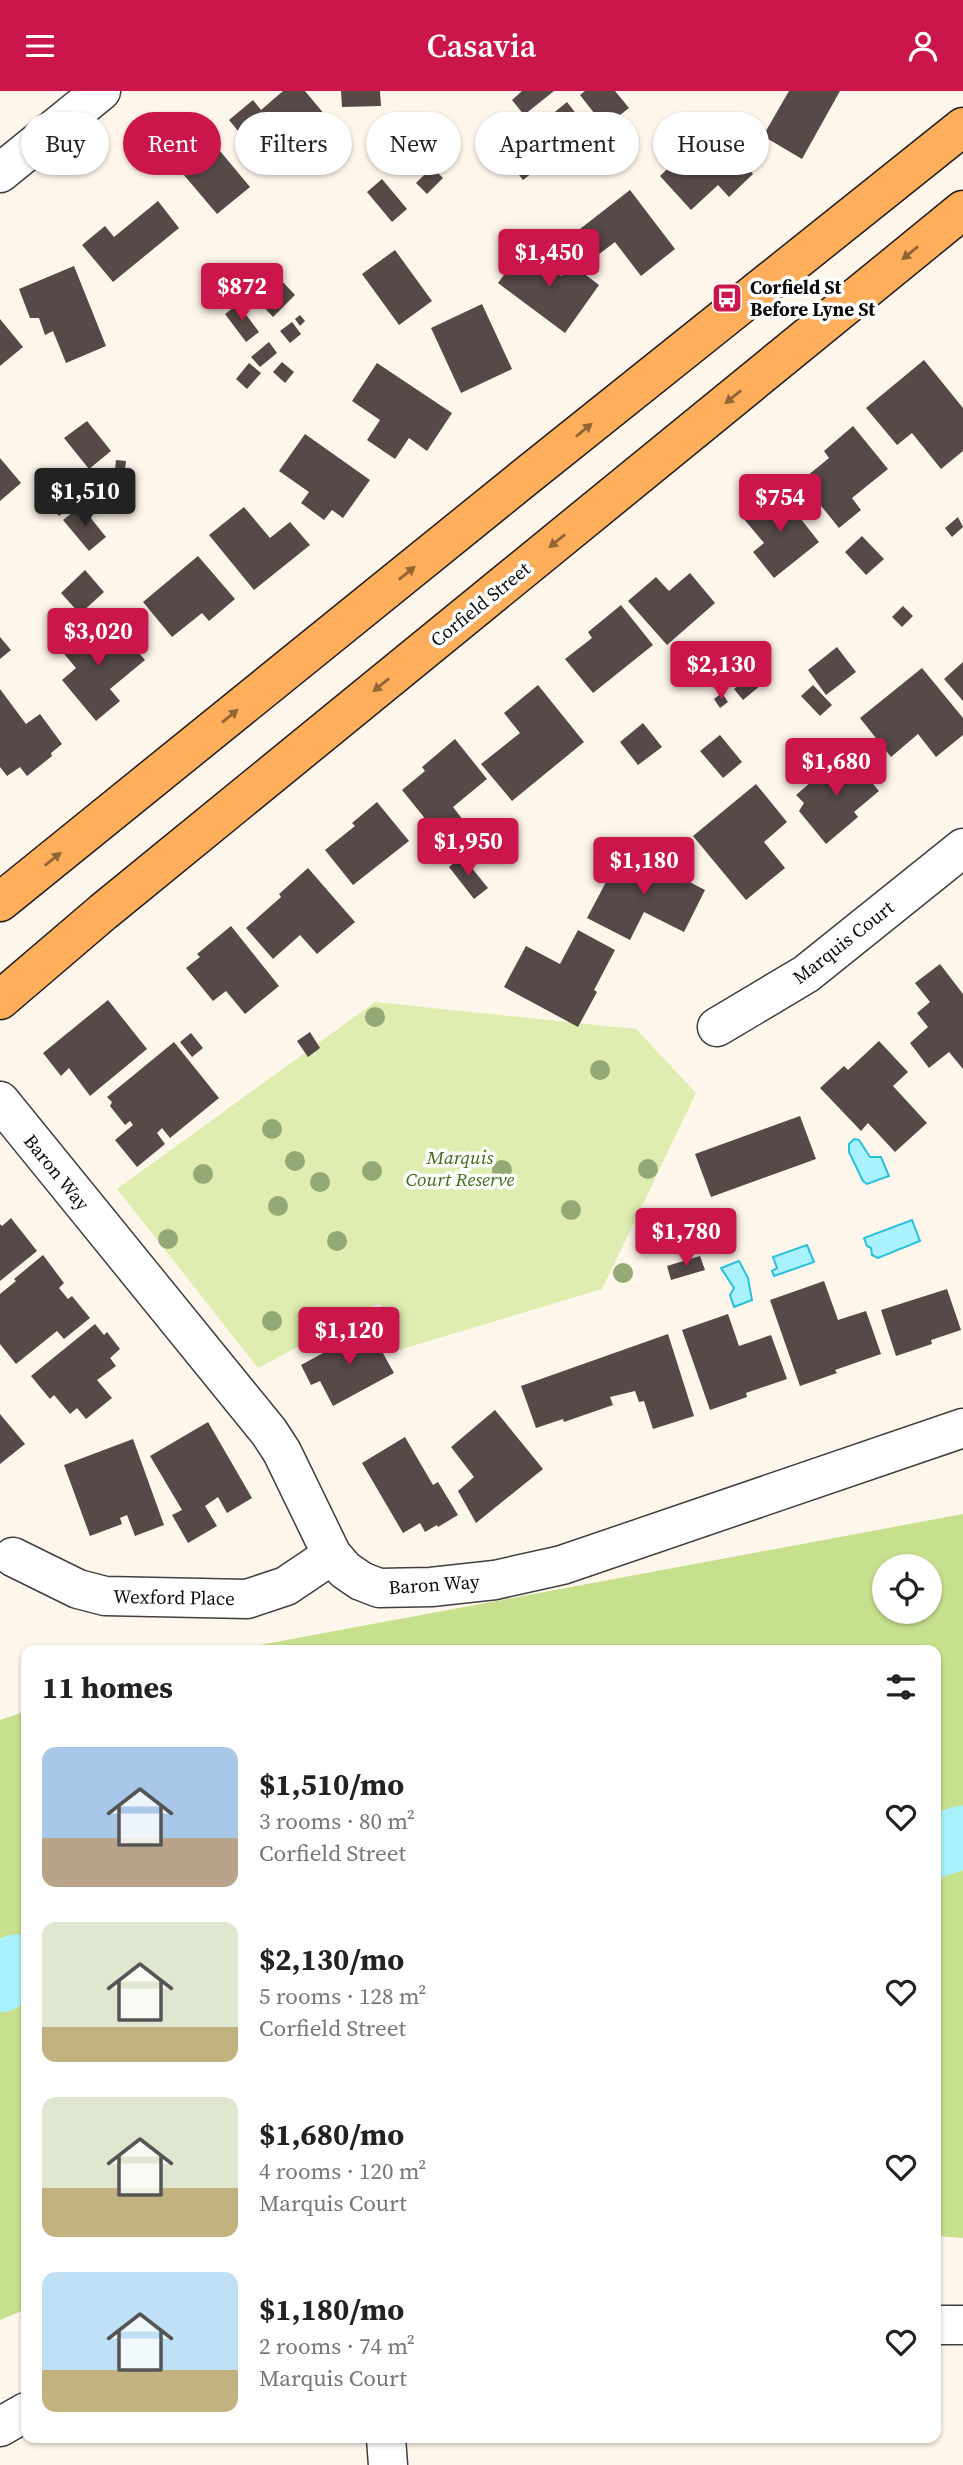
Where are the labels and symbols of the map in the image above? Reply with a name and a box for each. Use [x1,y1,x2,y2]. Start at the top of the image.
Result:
pin: $1,450 [492,229,606,289]
one-way arrow [901,245,918,260]
pin: $872 [201,264,283,323]
place label: Corfield St Before Lyne St [750,274,875,322]
bus stop icon: Corfield St Before Lyne St [710,281,744,315]
one-way arrow [725,389,743,404]
one-way arrow [574,423,592,438]
pin: $1,510 [28,469,142,528]
pin: $754 [739,475,821,534]
one-way arrow [549,533,567,548]
street label: Corfield Street [425,555,536,652]
one-way arrow [397,565,415,580]
pin: $3,020 [41,609,155,668]
pin: $2,130 [664,641,778,701]
one-way arrow [373,677,390,692]
one-way arrow [220,708,238,723]
pin: $1,680 [779,739,893,798]
pin: $1,950 [411,819,525,878]
pin: $1,180 [587,837,701,897]
one-way arrow [44,852,61,867]
street label: Marquis Court [787,894,900,990]
street label: Baron Way [18,1128,96,1216]
park label: Marquis Court Reserve [406,1144,515,1192]
pin: $1,780 [629,1209,743,1268]
pin: $1,120 [292,1307,406,1367]
street label: Baron Way [388,1568,481,1600]
street label: Wexford Place [113,1583,235,1611]

